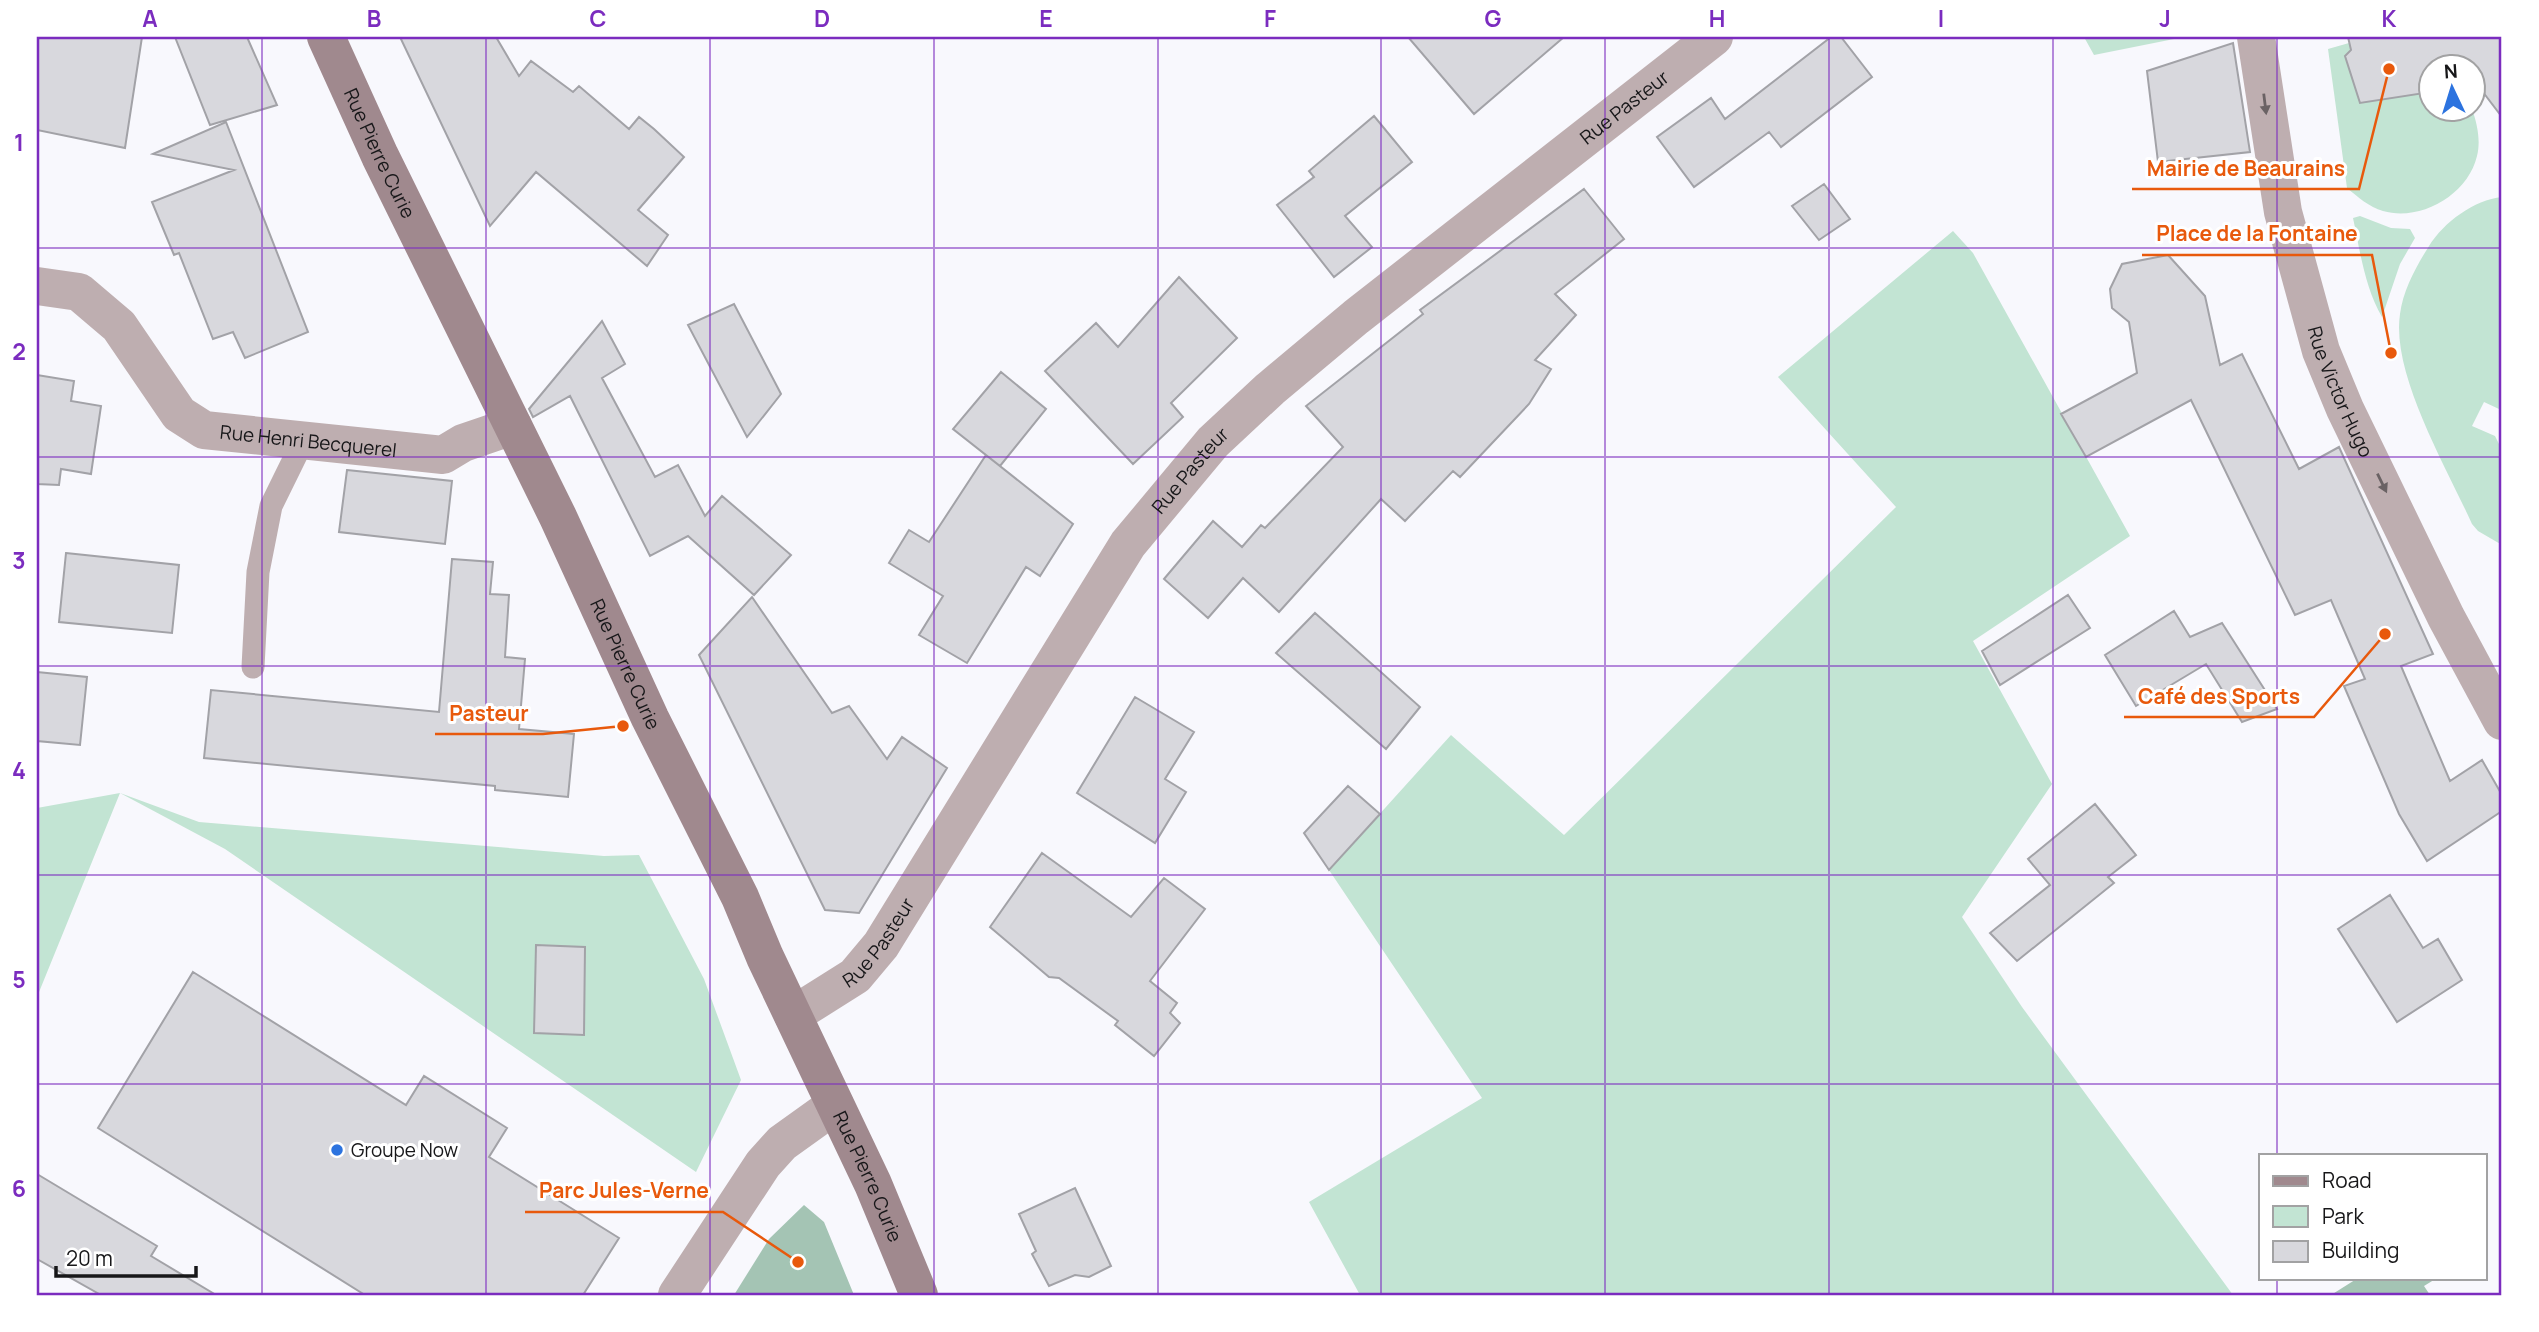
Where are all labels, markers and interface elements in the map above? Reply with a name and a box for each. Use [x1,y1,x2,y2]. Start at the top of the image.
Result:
text: A [142,2,158,34]
text: B [367,2,381,34]
text: C [590,2,607,34]
text: D [814,2,830,34]
text: E [1039,2,1053,34]
text: F [1264,2,1276,34]
text: G [1485,2,1502,34]
text: H [1709,2,1725,34]
text: I [1938,2,1944,34]
text: J [2159,2,2171,34]
text: K [2382,2,2397,34]
north arrow [2416,52,2486,122]
text: N [2443,58,2459,84]
street label: Rue Pasteur [1574,64,1674,150]
street label: Rue Pierre Curie [338,84,422,223]
one-way arrow [2259,94,2270,116]
text: 1 [14,126,24,158]
callout: Mairie de Beaurains [2132,147,2359,189]
text: Mairie de Beaurains [2147,154,2345,182]
callout: Place de la Fontaine [2142,213,2372,255]
text: Place de la Fontaine [2156,219,2358,247]
street label: Rue Victor Hugo [2302,323,2379,462]
text: 2 [12,335,26,367]
street label: Rue Henri Becquerel [219,419,398,463]
street label: Rue Pasteur [1146,421,1234,519]
one-way arrow [2376,473,2388,493]
text: 3 [12,544,26,576]
street label: Rue Pierre Curie [584,595,667,734]
callout: Café des Sports [2124,675,2314,717]
text: Café des Sports [2138,682,2300,710]
callout: Pasteur [435,692,543,734]
text: Pasteur [449,699,529,727]
text: 4 [12,754,26,786]
street label: Rue Pasteur [838,893,920,994]
text: 5 [12,963,26,995]
street label: Rue Pierre Curie [827,1107,909,1246]
place label: Groupe Now [351,1137,459,1163]
marker: Groupe Now [329,1142,345,1158]
legend [2259,1154,2486,1280]
text: Road [2322,1166,2372,1194]
callout: Parc Jules-Verne [525,1170,723,1212]
text: 6 [12,1172,26,1204]
text: Parc Jules-Verne [539,1176,709,1204]
text: Park [2322,1202,2364,1230]
scale bar [56,1234,196,1278]
text: Building [2322,1236,2399,1264]
text: 20 m [66,1244,113,1272]

